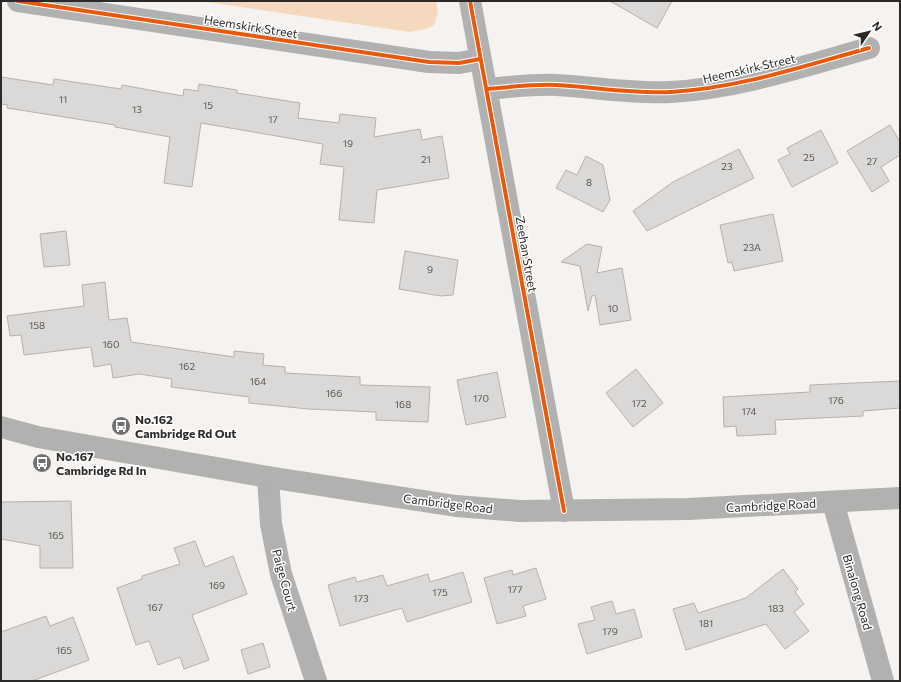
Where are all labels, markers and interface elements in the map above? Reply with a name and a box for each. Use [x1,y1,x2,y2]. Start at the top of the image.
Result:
street label: Heemskirk Street [203,12,299,40]
north arrow [849,12,889,52]
text: N [870,19,885,33]
street label: Heemskirk Street [701,51,797,85]
house number: 11 [59,93,67,105]
house number: 15 [203,99,213,111]
house number: 13 [132,103,142,115]
house number: 17 [268,113,278,125]
house number: 19 [343,137,353,149]
house number: 25 [803,151,815,163]
house number: 21 [421,153,431,165]
house number: 27 [867,155,877,167]
house number: 23 [721,160,733,172]
house number: 8 [586,176,592,188]
street label: Zeehan Street [513,215,541,293]
house number: 23A [743,241,761,253]
house number: 9 [427,263,433,275]
house number: 10 [608,302,618,314]
house number: 158 [29,319,45,331]
house number: 160 [103,338,119,350]
house number: 162 [179,360,195,372]
house number: 164 [250,375,266,387]
house number: 166 [326,387,342,399]
house number: 170 [473,392,489,404]
house number: 176 [828,394,844,406]
house number: 172 [631,397,647,409]
house number: 168 [395,398,411,410]
house number: 174 [742,405,756,417]
place label: No.162 Cambridge Rd Out [135,412,236,440]
bus stop icon: No.162 Cambridge Rd Out [110,415,132,437]
place label: No.167 Cambridge Rd In [56,449,146,477]
bus stop icon: No.167 Cambridge Rd In [31,452,53,474]
street label: Cambridge Road [403,491,494,515]
street label: Cambridge Road [726,496,816,514]
house number: 165 [48,529,64,541]
street label: Paige Court [270,547,300,613]
street label: Binalong Road [841,553,875,631]
house number: 169 [209,579,225,591]
house number: 177 [508,583,522,595]
house number: 175 [432,586,448,598]
house number: 173 [353,592,369,604]
house number: 167 [147,601,163,613]
house number: 183 [768,602,784,614]
house number: 181 [699,617,713,629]
house number: 179 [602,625,618,637]
house number: 165 [56,644,72,656]

